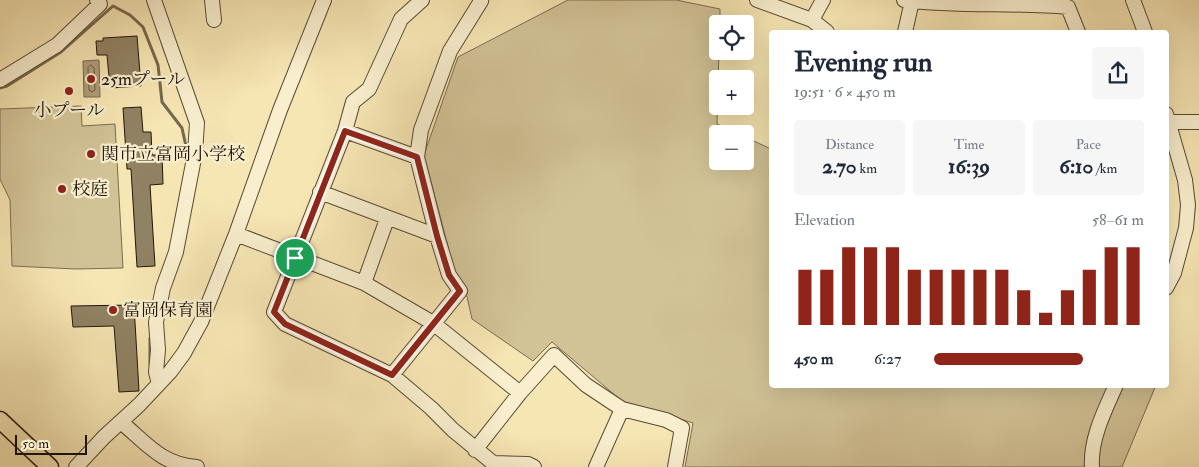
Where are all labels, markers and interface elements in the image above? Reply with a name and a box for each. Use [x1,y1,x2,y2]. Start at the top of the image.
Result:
map controls [709,15,754,170]
button: locate [709,15,754,60]
text: Evening run [794,45,932,80]
button: share [1092,47,1144,99]
place label: 25mプール [101,68,185,91]
button: + [709,70,754,115]
marker: 25mプール [85,73,97,85]
text: 19:51 · 6 × 450 m [794,82,896,102]
marker: 小プール [63,85,75,97]
place label: 小プール [33,99,105,122]
button: − [709,125,754,170]
text: Distance [825,136,874,153]
text: Time [954,136,984,153]
text: Pace [1076,136,1101,153]
place label: 関市立富岡小学校 [101,143,245,166]
marker: 関市立富岡小学校 [85,148,97,160]
text: 2.70 [822,153,857,180]
text: 16:39 [948,153,990,180]
text: 6:10 [1059,153,1093,180]
text: km [857,160,877,177]
text: /km [1093,160,1117,177]
place label: 校庭 [72,178,108,201]
marker: 校庭 [56,183,68,195]
text: Elevation [794,210,855,230]
text: 58–61 m [1092,210,1144,230]
pin [274,237,316,279]
icon: arrive [281,244,309,272]
place label: 富岡保育園 [123,299,213,322]
marker: 富岡保育園 [107,304,119,316]
text: 450 m [794,349,834,369]
text: 6:27 [874,349,901,369]
scale bar [15,432,88,455]
text: 50 m [22,435,49,452]

